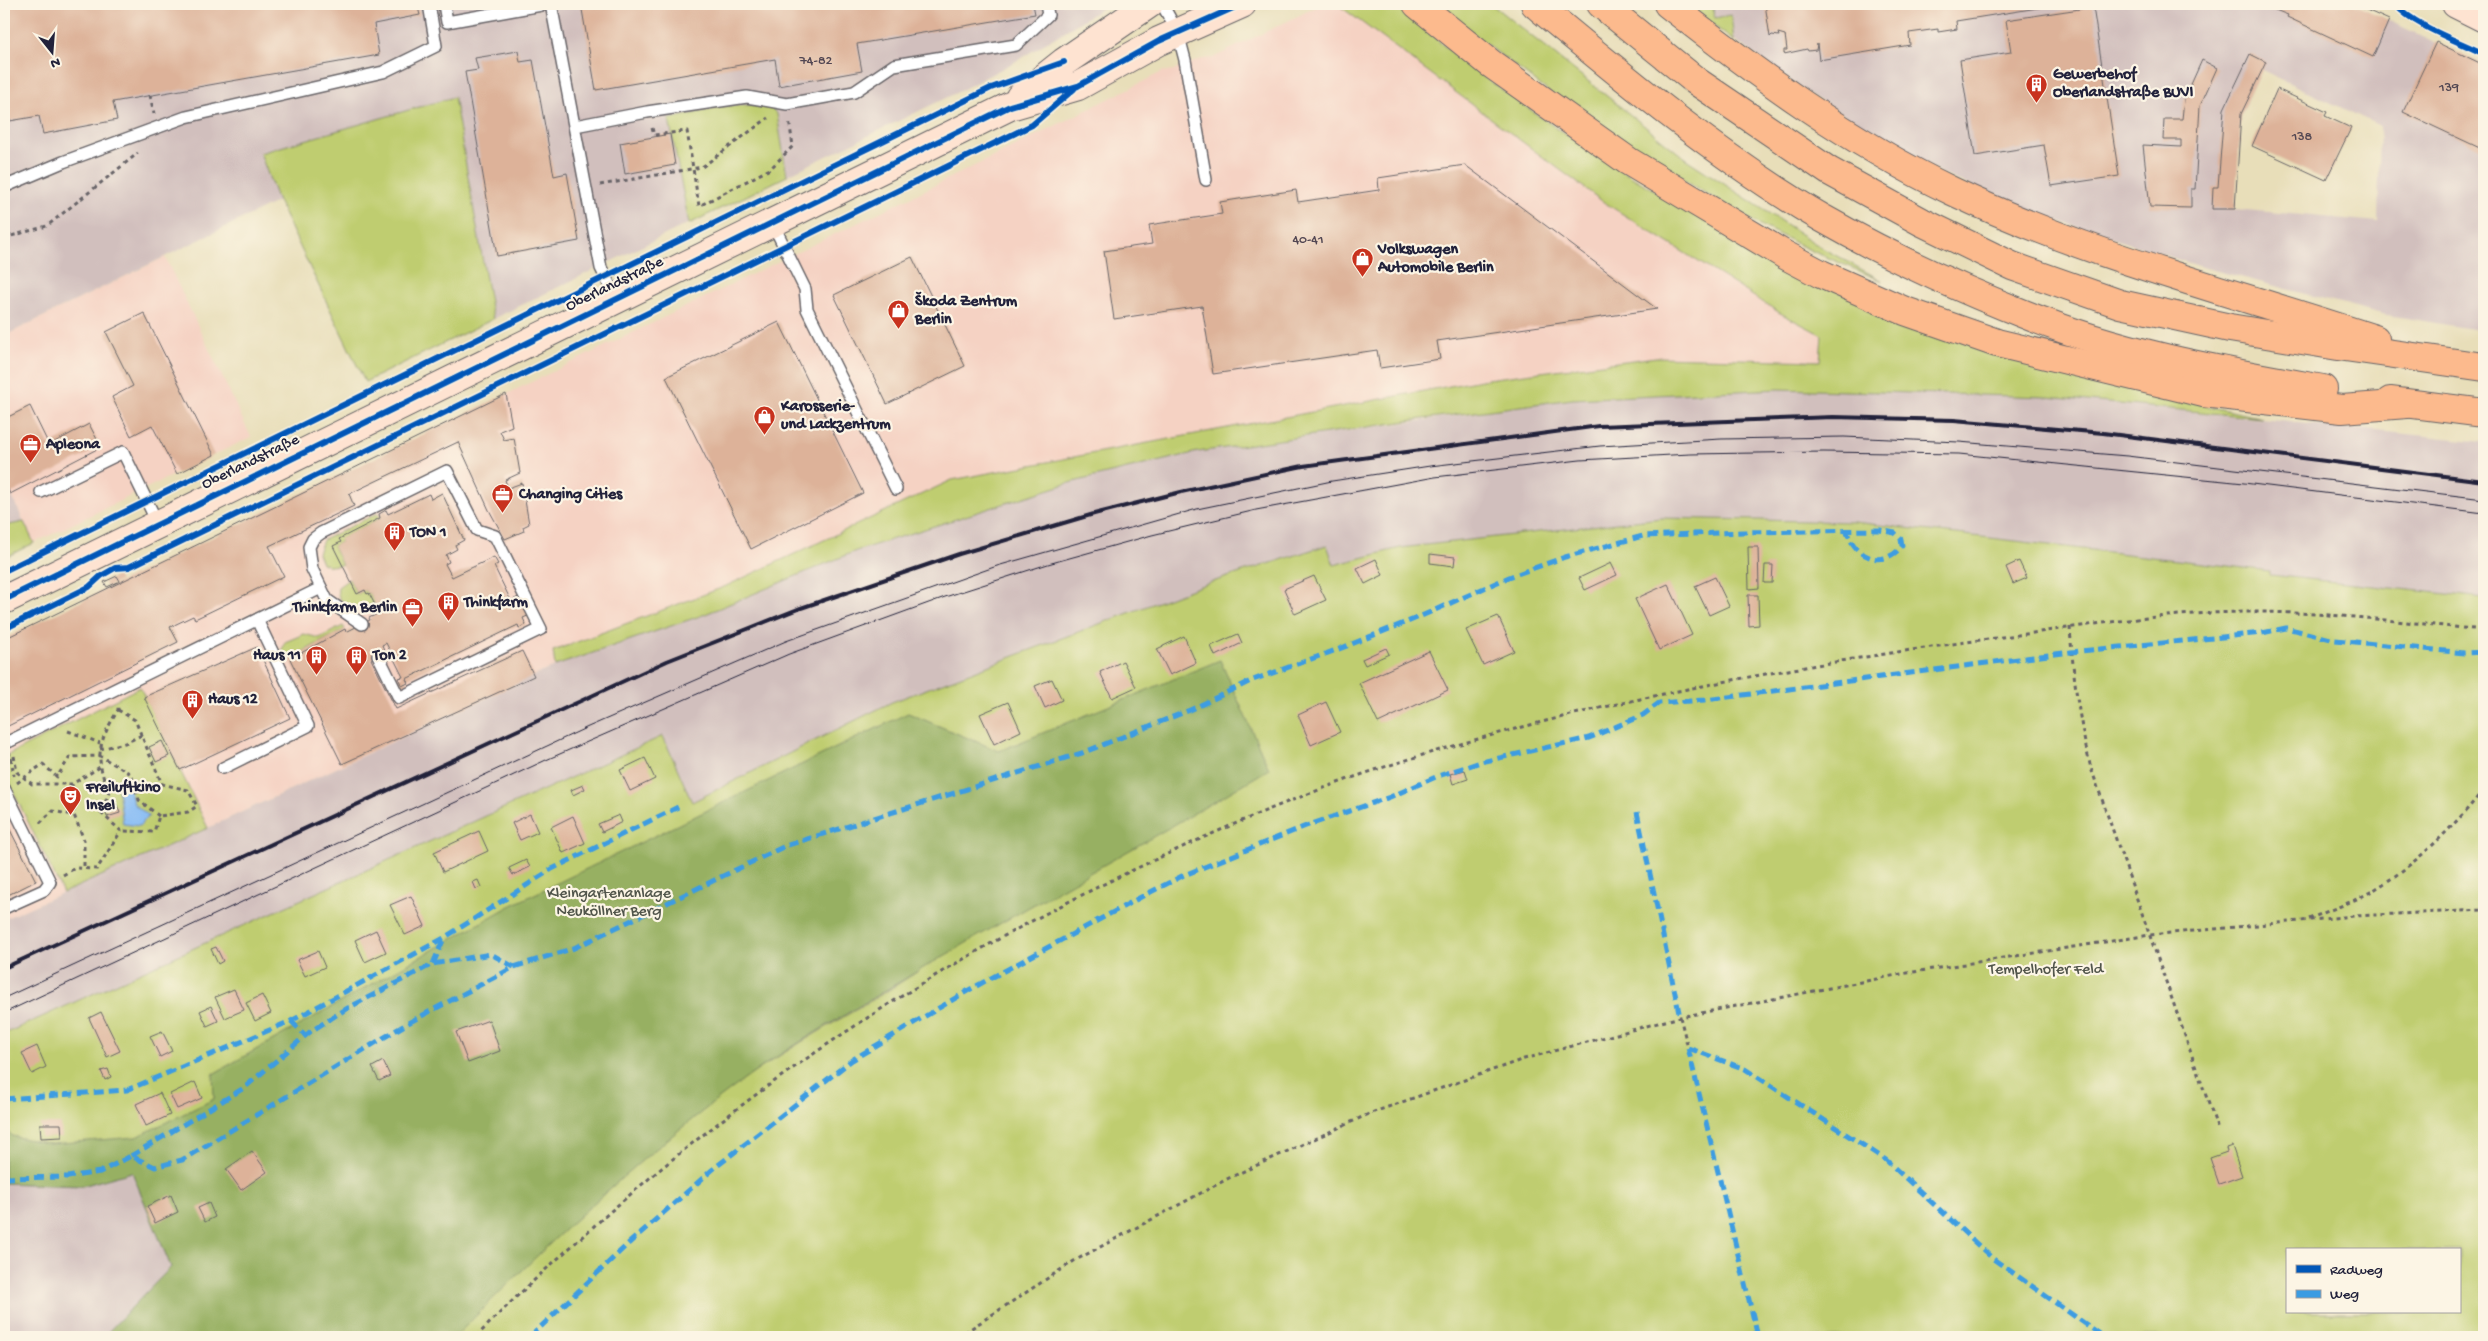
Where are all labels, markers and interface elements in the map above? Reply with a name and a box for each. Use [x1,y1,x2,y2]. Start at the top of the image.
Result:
north arrow [28,28,78,78]
text: N [48,53,62,72]
house number: 74-82 [799,53,833,70]
place label: Gewerbehof Oberlandstraße BUVI [2053,65,2193,103]
building icon: Gewerbehof Oberlandstraße BUVI [2025,72,2049,103]
house number: 139 [2438,80,2459,97]
house number: 138 [2291,129,2313,146]
house number: 40-41 [1292,232,1324,249]
place label: Volkswagen Automobile Berlin [1377,241,1494,278]
shop icon: Volkswagen Automobile Berlin [1350,247,1374,278]
street label: Oberlandstraße [563,253,668,317]
place label: Škoda Zentrum Berlin [914,291,1018,330]
shop icon: Škoda Zentrum Berlin [887,299,911,330]
place label: Karosserie- und Lackzentrum [780,398,891,435]
shop icon: Karosserie- und Lackzentrum [753,404,777,435]
street label: Oberlandstraße [199,431,304,495]
office icon: Apleona [18,433,42,464]
place label: Apleona [45,436,101,455]
office icon: Changing Cities [491,483,515,514]
place label: Changing Cities [518,486,623,505]
building icon: TON 1 [382,521,406,552]
place label: TON 1 [408,524,446,543]
building icon: Thinkfarm [436,591,460,622]
place label: Thinkfarm [462,593,528,613]
office icon: Thinkfarm Berlin [401,596,425,627]
place label: Thinkfarm Berlin [291,598,397,618]
building icon: Haus 11 [305,644,329,675]
building icon: Ton 2 [345,644,369,675]
place label: Haus 11 [253,647,301,666]
place label: Ton 2 [371,647,407,666]
building icon: Haus 12 [180,688,204,719]
place label: Haus 12 [208,691,258,710]
place label: Freiluftkino Insel [85,778,161,816]
theatre icon: Freiluftkino Insel [58,785,82,816]
park label: Kleingartenanlage Neuköllner Berg [547,885,672,922]
park label: Tempelhofer Feld [1988,961,2105,980]
legend [2286,1248,2460,1314]
text: Radweg [2330,1262,2383,1280]
text: Weg [2330,1286,2359,1304]

